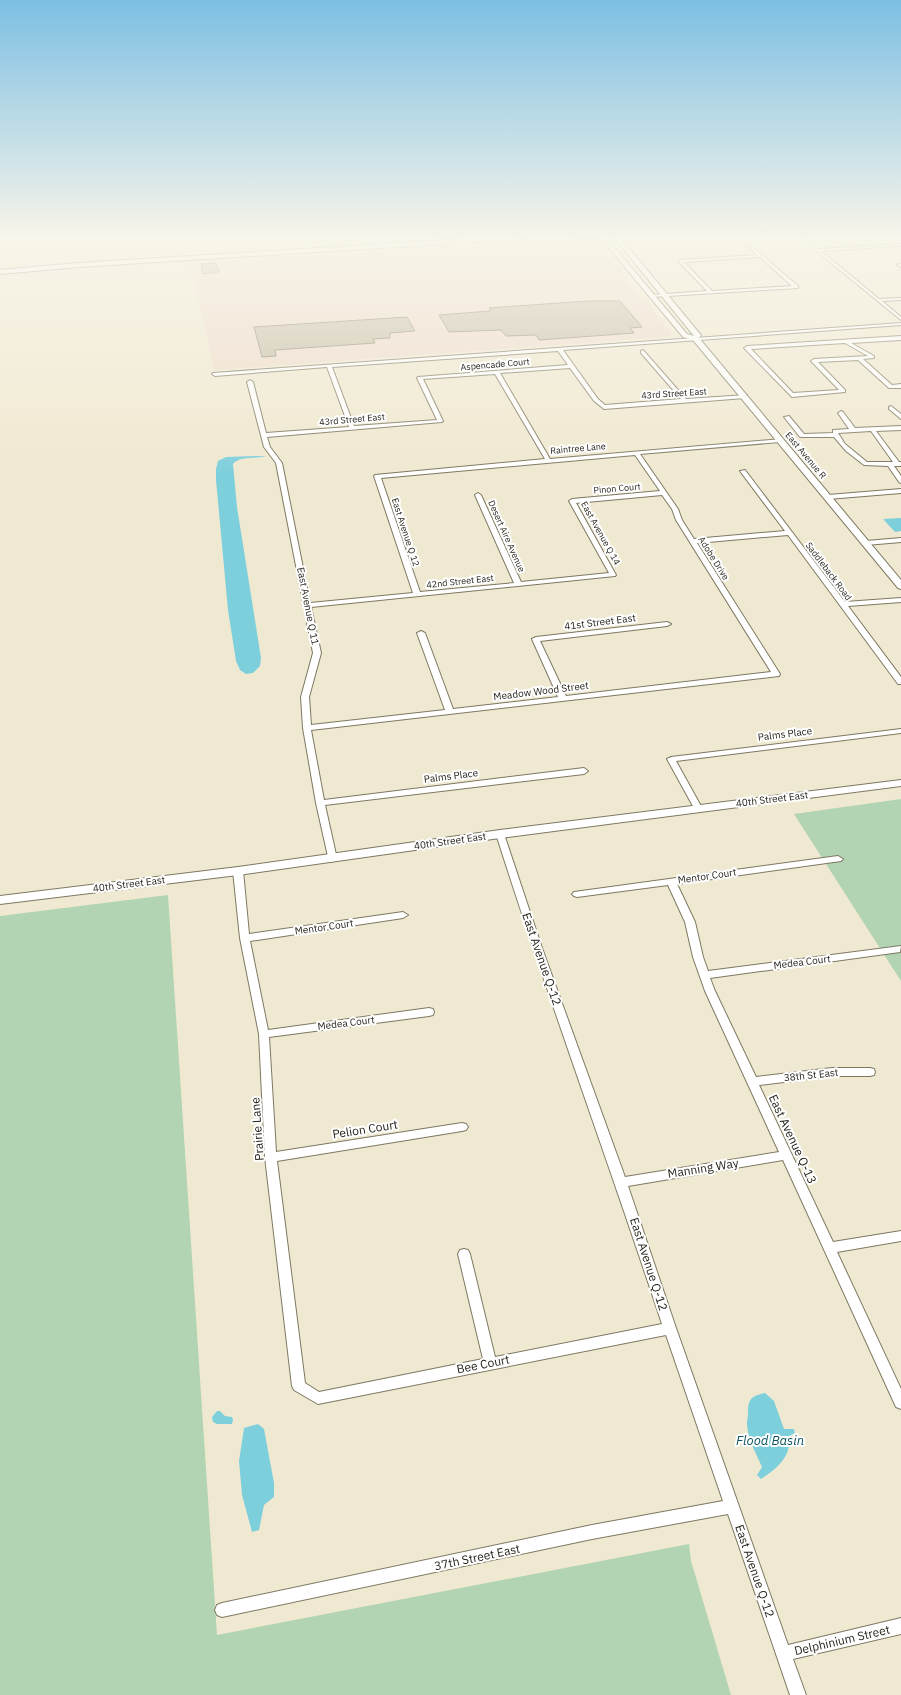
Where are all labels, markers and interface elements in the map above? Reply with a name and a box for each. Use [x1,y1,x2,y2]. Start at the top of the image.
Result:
street label: Aspencade Court [460,356,530,372]
street label: 43rd Street East [641,385,707,401]
street label: 43rd Street East [319,411,385,427]
street label: East Avenue R [783,429,829,481]
street label: Raintree Lane [550,440,606,456]
street label: Pinon Court [593,480,641,496]
street label: East Avenue Q 12 [390,496,422,568]
street label: Desert Aire Avenue [486,498,528,574]
street label: East Avenue Q 14 [579,499,623,567]
street label: Adobe Drive [696,534,732,582]
street label: Saddleback Road [804,540,854,602]
street label: East Avenue Q 11 [294,566,322,646]
street label: 42nd Street East [426,572,494,590]
street label: 41st Street East [563,611,637,633]
street label: Meadow Wood Street [493,679,590,703]
street label: Palms Place [757,724,813,744]
street label: Palms Place [423,766,479,786]
street label: 40th Street East [735,788,809,810]
street label: 40th Street East [413,829,487,853]
street label: Mentor Court [677,865,738,887]
street label: 40th Street East [92,873,166,895]
street label: East Avenue Q-12 [519,911,565,1007]
street label: Mentor Court [294,916,355,938]
street label: Medea Court [773,952,832,972]
street label: Medea Court [317,1013,376,1033]
street label: 38th St East [783,1066,839,1084]
street label: East Avenue Q-13 [766,1092,820,1186]
street label: Prairie Lane [247,1096,267,1161]
street label: Pelion Court [331,1116,399,1142]
street label: Manning Way [666,1155,740,1181]
street label: East Avenue Q-12 [627,1216,671,1312]
street label: Bee Court [455,1352,511,1376]
water label: Flood Basin [736,1432,804,1449]
street label: East Avenue Q-12 [732,1523,778,1619]
street label: 37th Street East [433,1541,521,1573]
street label: Delphinium Street [793,1622,891,1658]

